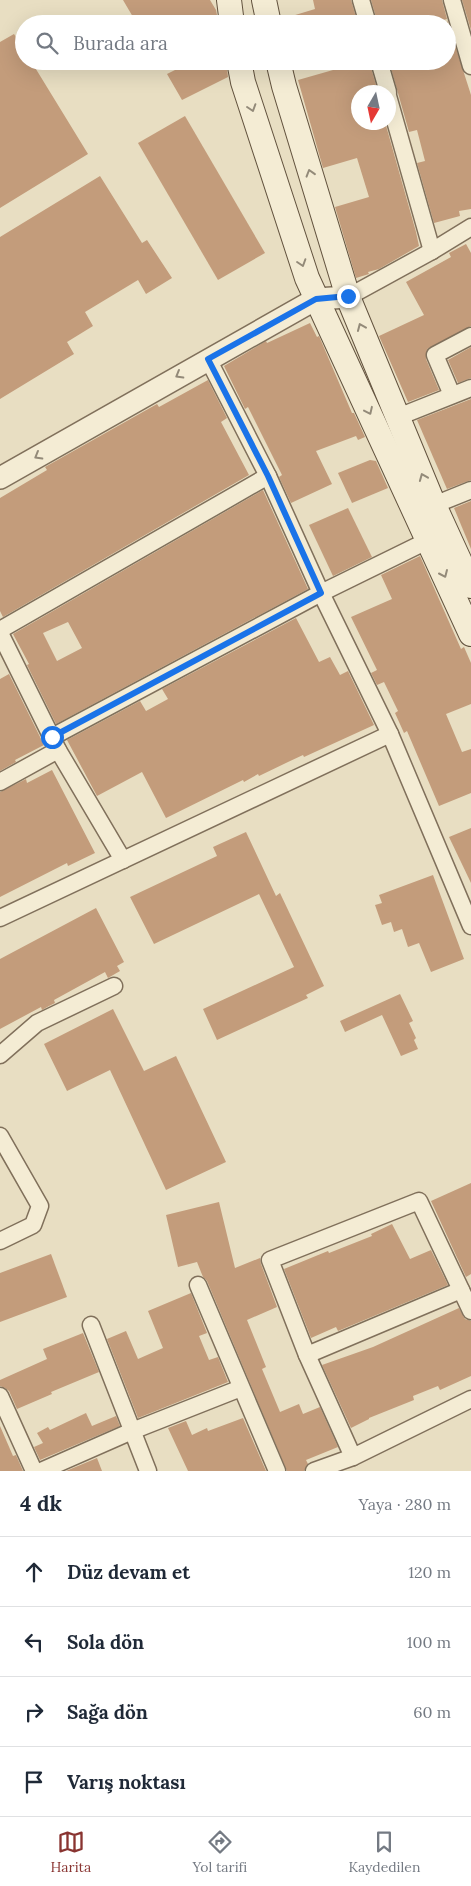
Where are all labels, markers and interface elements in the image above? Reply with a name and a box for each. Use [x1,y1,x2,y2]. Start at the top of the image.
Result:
search box [15,15,456,70]
icon: search [33,29,61,57]
text: Burada ara [73,31,168,55]
north arrow [351,85,396,130]
one-way arrow [246,104,256,112]
one-way arrow [306,169,316,178]
one-way arrow [296,258,306,267]
route end [337,285,360,308]
one-way arrow [356,323,367,332]
one-way arrow [175,369,184,379]
one-way arrow [362,406,373,415]
one-way arrow [34,450,43,460]
one-way arrow [419,473,429,482]
one-way arrow [438,569,449,578]
route start [41,726,64,749]
text: 4 dk [20,1490,62,1517]
text: Yaya · 280 m [358,1494,451,1514]
icon: ahead [20,1558,48,1586]
text: Düz devam et [67,1560,190,1584]
text: 120 m [408,1562,451,1582]
icon: left [20,1628,48,1656]
text: Sola dön [67,1630,144,1654]
text: 100 m [407,1632,451,1652]
icon: right [20,1698,48,1726]
text: Sağa dön [67,1700,148,1724]
text: 60 m [413,1702,451,1722]
icon: arrive [20,1768,48,1796]
text: Varış noktası [67,1770,186,1794]
tab: Harita [51,1828,91,1876]
tab: Yol tarifi [192,1828,247,1876]
tab: Kaydedilen [348,1828,420,1876]

